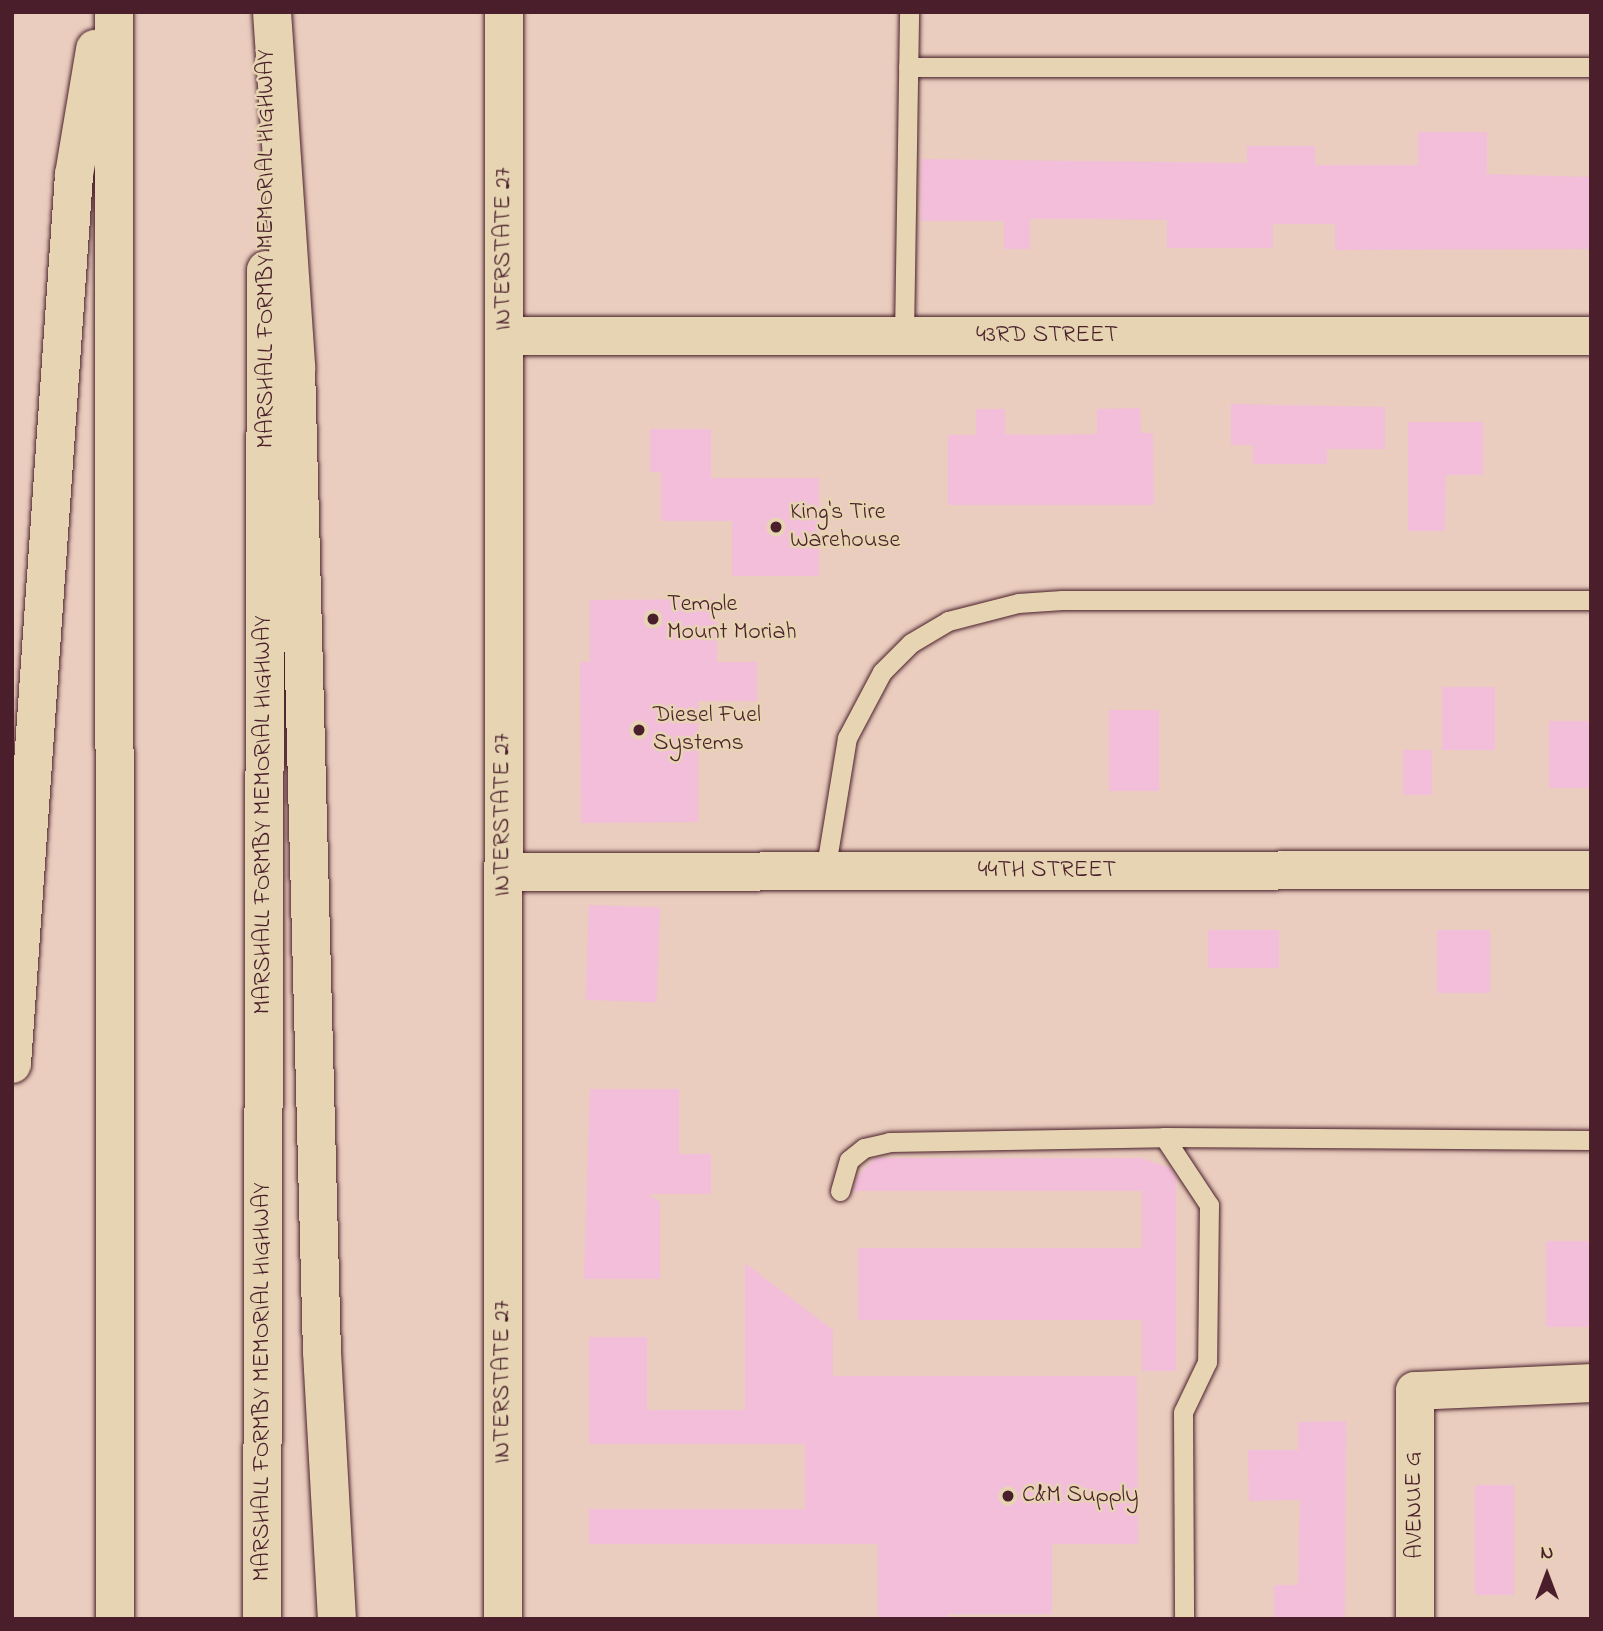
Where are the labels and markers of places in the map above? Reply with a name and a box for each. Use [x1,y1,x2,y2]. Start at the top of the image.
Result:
place label: King's Tire Warehouse [790,499,900,555]
marker: King's Tire Warehouse [768,519,784,535]
place label: Temple Mount Moriah [667,591,797,647]
marker: Temple Mount Moriah [645,611,661,627]
place label: Diesel Fuel Systems [653,702,761,758]
marker: Diesel Fuel Systems [631,722,647,738]
place label: C&M Supply [1022,1482,1139,1510]
marker: C&M Supply [1000,1488,1016,1504]

